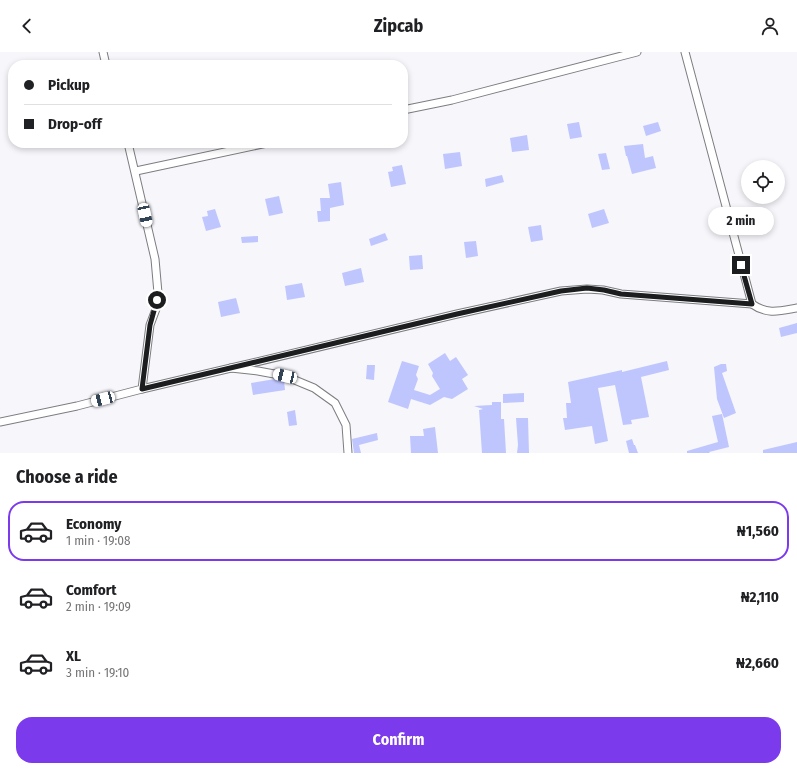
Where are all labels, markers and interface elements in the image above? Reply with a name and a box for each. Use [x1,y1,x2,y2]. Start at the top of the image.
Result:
icon: back [16,15,38,37]
text: Zipcab [374,15,423,37]
icon: person [759,15,781,37]
text: Pickup [48,76,90,94]
text: Drop-off [48,115,102,133]
map controls [741,160,785,204]
button: locate [741,160,785,204]
car [137,202,153,228]
callout: 2 min [708,207,774,235]
text: 2 min [727,213,755,228]
route end [732,256,750,274]
route start [148,291,166,309]
car [272,367,298,385]
car [90,390,116,408]
text: Choose a ride [16,466,118,488]
icon: car [18,513,54,549]
text: Economy [66,515,121,533]
text: ₦1,560 [737,522,779,540]
text: 1 min · 19:08 [66,533,131,548]
icon: car [18,579,54,615]
text: Comfort [66,581,117,599]
text: ₦2,110 [741,588,779,606]
text: 2 min · 19:09 [66,599,131,614]
icon: car [18,645,54,681]
text: XL [66,647,81,665]
text: ₦2,660 [736,654,779,672]
text: 3 min · 19:10 [66,665,129,680]
button: Confirm [16,717,781,763]

